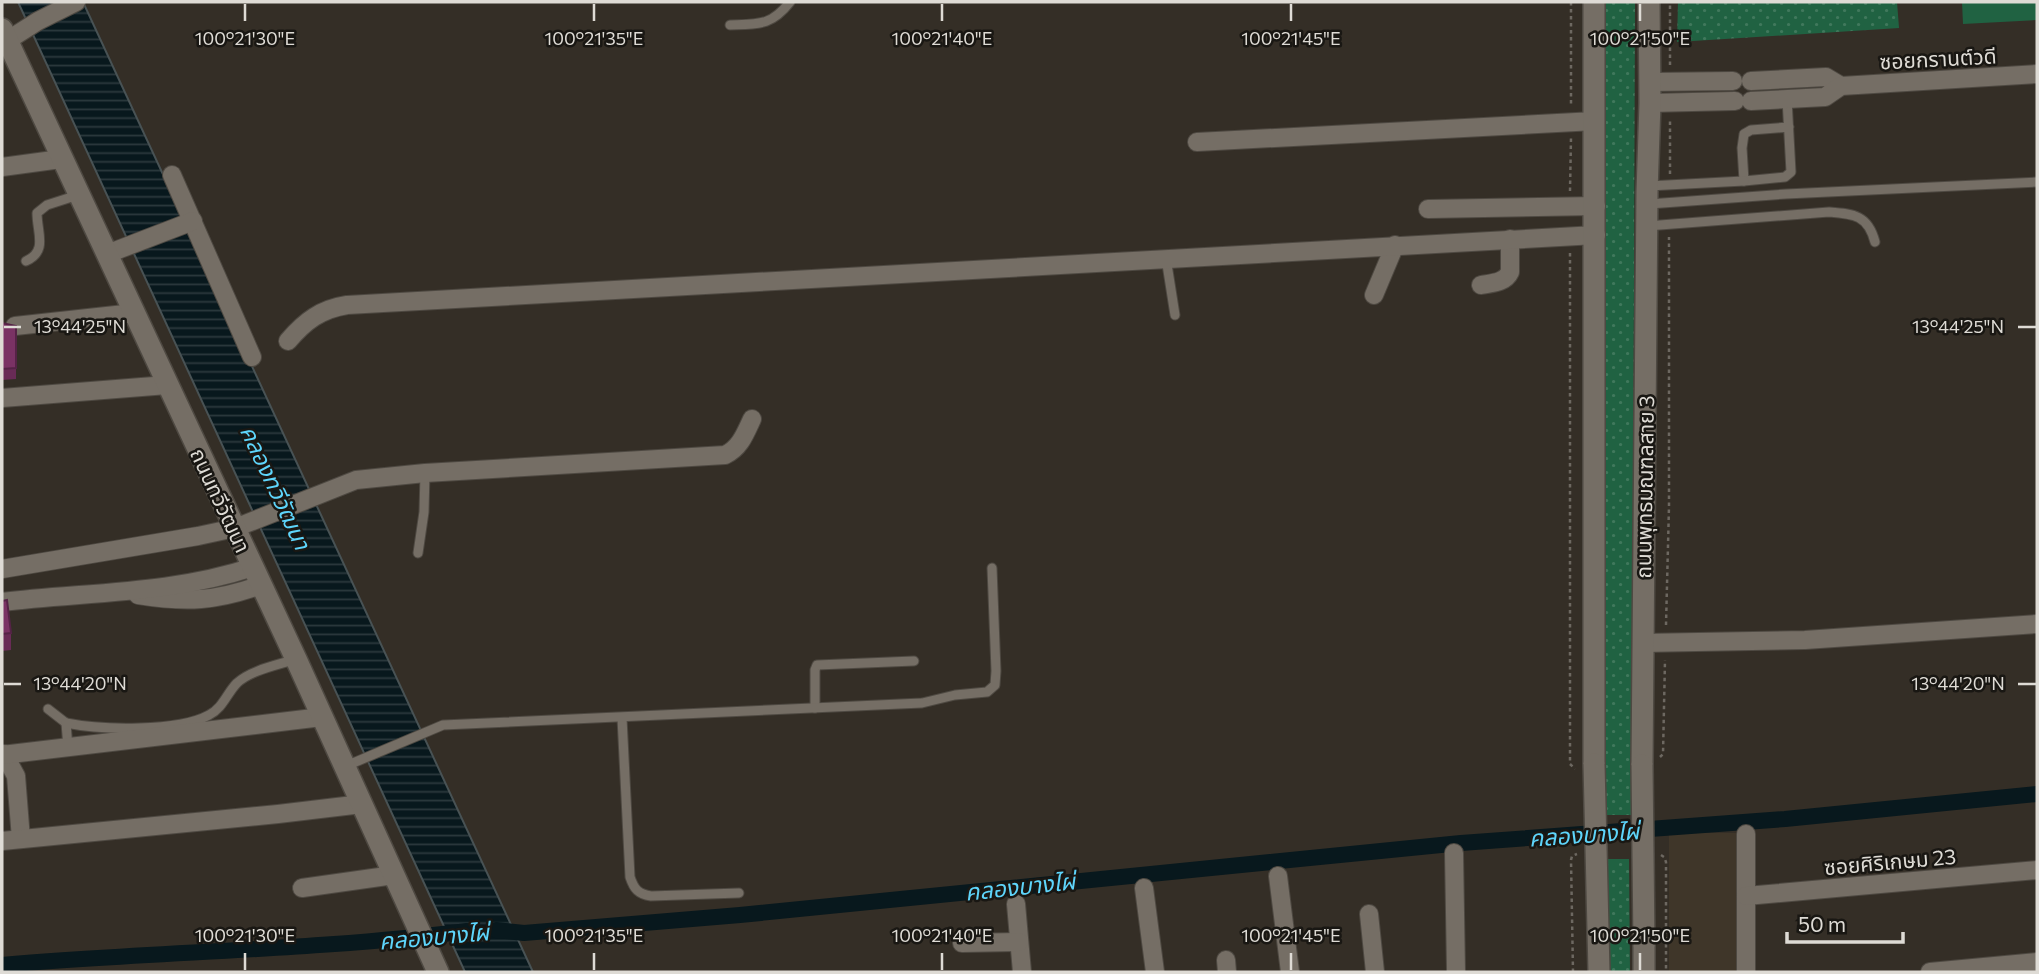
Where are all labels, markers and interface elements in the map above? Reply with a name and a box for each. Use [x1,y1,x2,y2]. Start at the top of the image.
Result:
text: 100°21'30"E [195,27,295,49]
text: 100°21'35"E [545,27,643,49]
text: 100°21'40"E [892,27,992,49]
text: 100°21'45"E [1241,27,1341,49]
text: 100°21'50"E [1590,27,1690,49]
street label: ซอยกรานต์วดี [1879,42,1997,74]
text: 13°44'25"N [34,315,126,337]
text: 13°44'25"N [1912,315,2004,337]
street label: ถนนพุทธมณฑลสาย 3 [1630,395,1660,579]
water label: คลองทวีวัฒนา [235,421,318,555]
street label: ถนนทวีวัฒนา [186,444,256,556]
text: 13°44'20"N [33,672,127,694]
text: 13°44'20"N [1911,672,2005,694]
water label: คลองบางไผ่ [1528,816,1643,852]
street label: ซอยศิริเกษม 23 [1823,843,1957,879]
water label: คลองบางไผ่ [964,866,1079,906]
scale bar [1787,900,1902,944]
text: 50 m [1798,911,1846,936]
water label: คลองบางไผ่ [378,917,493,955]
text: 100°21'30"E [195,924,295,946]
text: 100°21'35"E [545,924,643,946]
text: 100°21'40"E [892,924,992,946]
text: 100°21'45"E [1241,924,1341,946]
text: 100°21'50"E [1590,924,1690,946]

